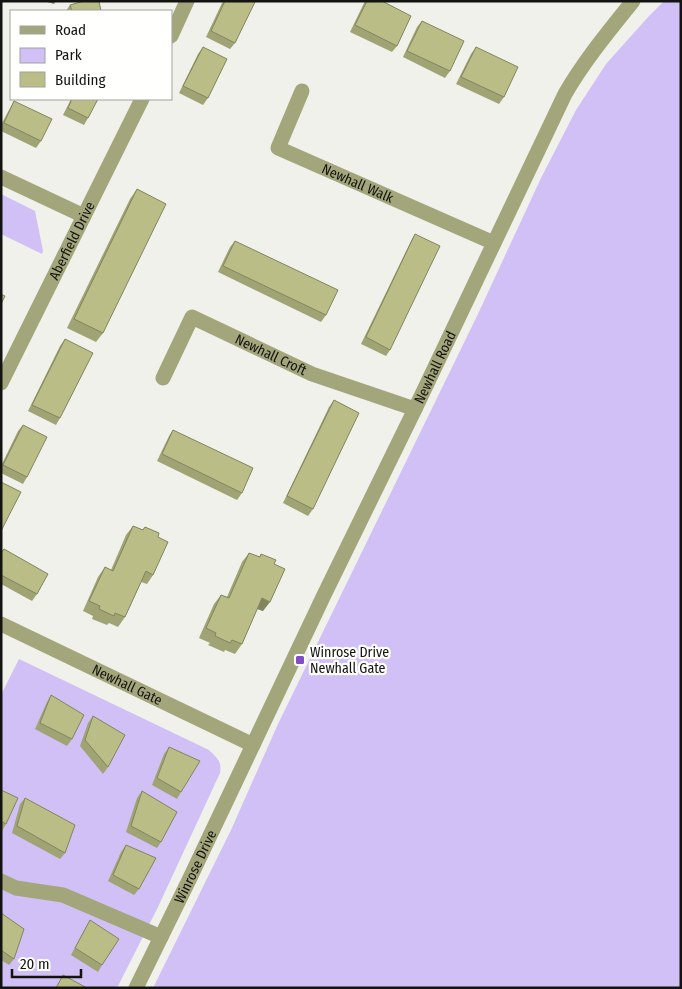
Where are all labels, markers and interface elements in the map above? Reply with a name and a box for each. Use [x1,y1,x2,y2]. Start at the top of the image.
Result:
legend [10,10,172,100]
text: Road [55,21,86,39]
text: Park [55,46,82,64]
text: Building [55,71,106,89]
street label: Newhall Walk [319,160,397,206]
street label: Aberfield Drive [45,199,98,282]
street label: Newhall Road [410,328,459,406]
street label: Newhall Croft [233,330,310,379]
place label: Winrose Drive Newhall Gate [310,644,389,677]
marker: Winrose Drive Newhall Gate [294,654,306,666]
street label: Newhall Gate [89,661,165,709]
street label: Winrose Drive [170,827,220,906]
scale bar [12,946,81,978]
text: 20 m [20,955,50,973]

